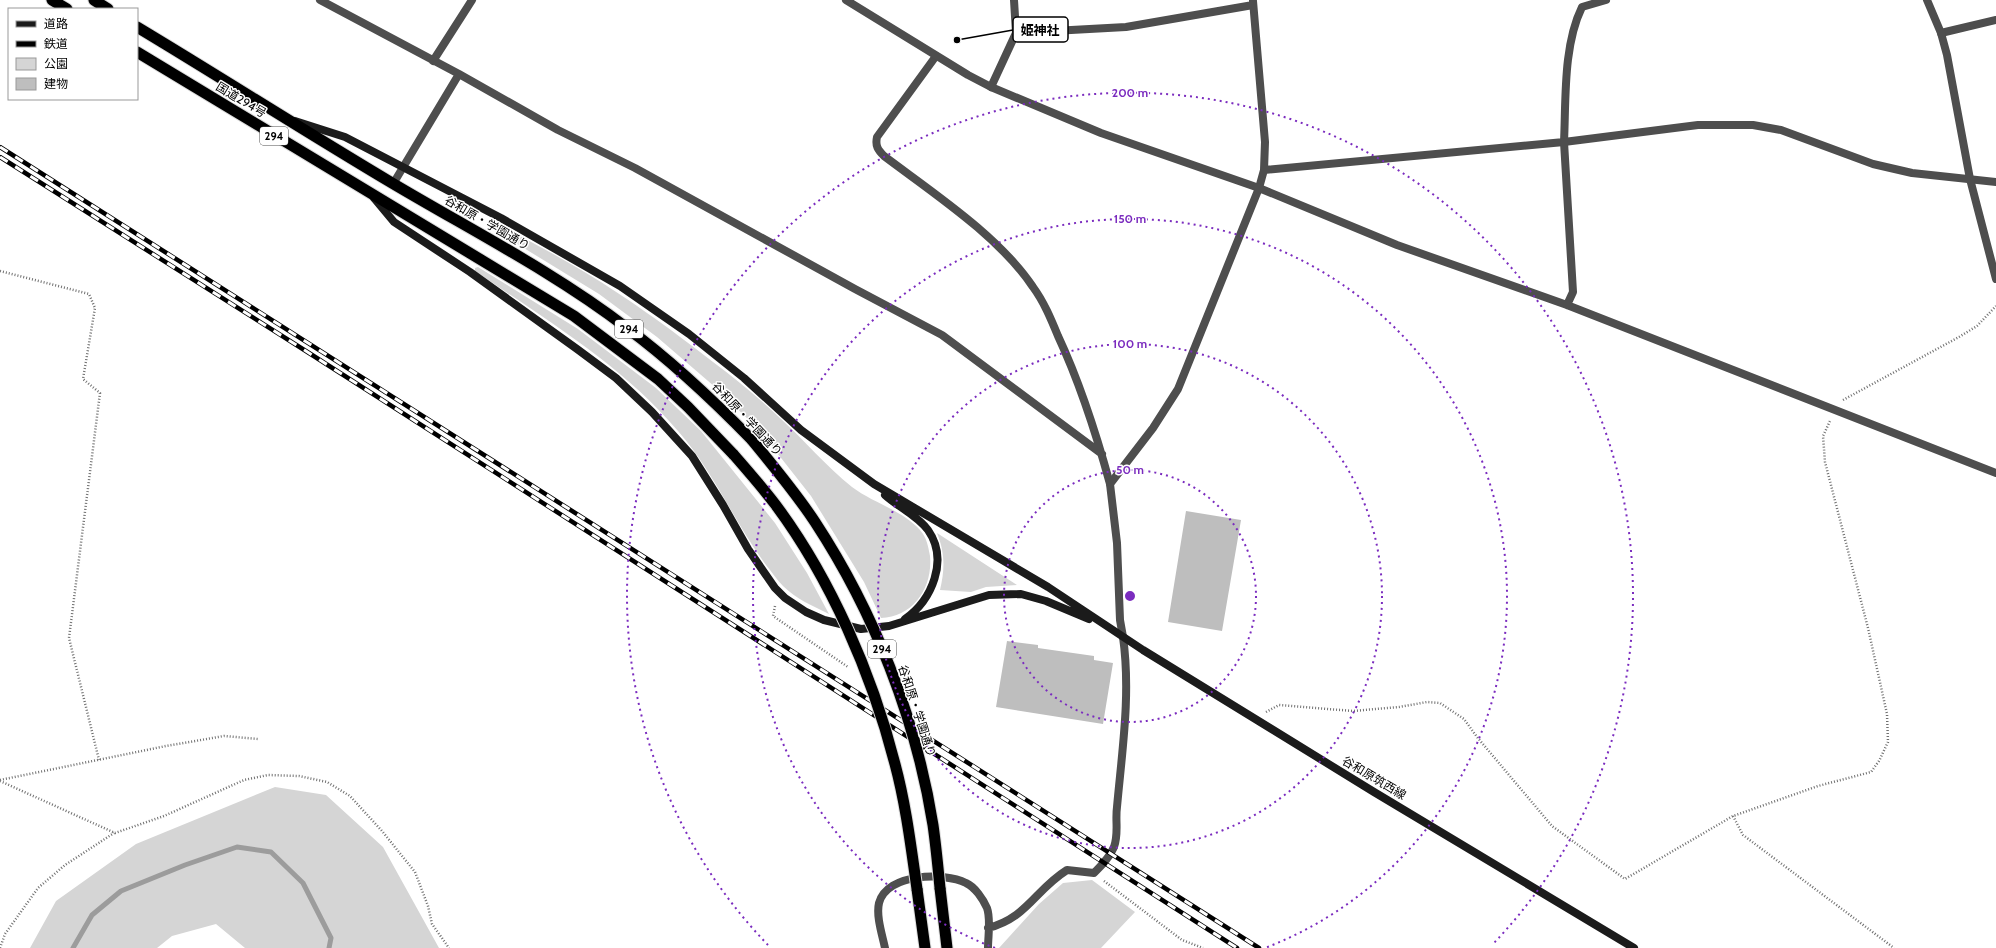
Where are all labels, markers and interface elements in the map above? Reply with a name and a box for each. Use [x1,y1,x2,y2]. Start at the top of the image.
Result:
legend [8,8,138,100]
text: 道路 [44,16,68,31]
callout: 姫神社 [1013,17,1068,42]
text: 姫神社 [1020,22,1060,38]
text: 鉄道 [44,36,68,51]
text: 公園 [44,56,68,71]
text: 建物 [44,76,68,91]
street label: 国道294号 [213,79,269,120]
text: 200 m [1112,85,1148,100]
road number: 294 [260,127,288,145]
street label: 谷和原・学園通り [442,192,533,253]
text: 150 m [1114,211,1146,226]
road number: 294 [615,320,643,338]
text: 100 m [1113,336,1147,351]
street label: 谷和原・学園通り [709,378,786,459]
text: 50 m [1116,462,1144,477]
centre of rings [1123,589,1137,603]
road number: 294 [868,640,896,658]
street label: 谷和原・学園通り [896,663,939,759]
street label: 谷和原筑西線 [1340,753,1409,803]

